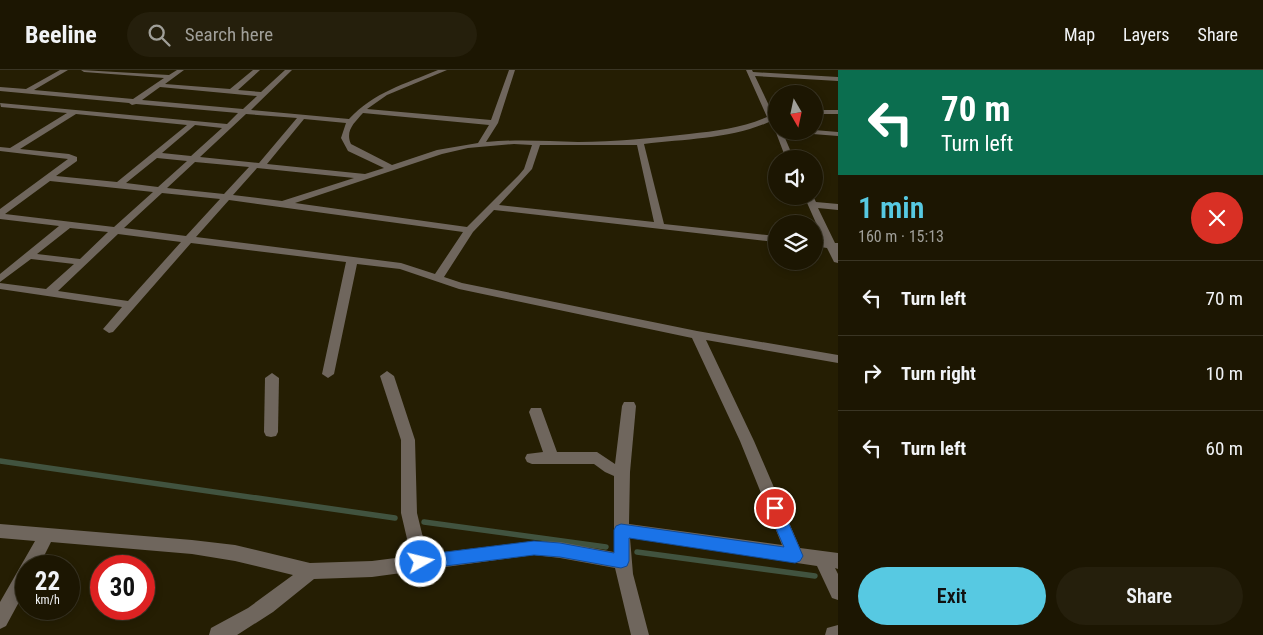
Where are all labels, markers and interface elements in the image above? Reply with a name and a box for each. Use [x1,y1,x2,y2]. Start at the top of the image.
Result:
search box [127,12,477,57]
text: Beeline [25,21,97,49]
icon: search [145,21,173,49]
text: Search here [185,23,273,46]
text: Map [1064,24,1095,45]
text: Layers [1123,24,1170,45]
text: Share [1198,24,1238,45]
north arrow [768,85,822,140]
map controls [768,85,823,270]
text: 70 m [941,89,1010,130]
icon: left [858,90,923,155]
text: Turn left [941,131,1013,156]
button: sound [768,150,823,205]
text: 1 min [858,190,924,225]
button: close [1191,192,1243,244]
button: layers [768,215,823,270]
text: 160 m · 15:13 [858,227,944,246]
icon: left [858,284,886,312]
text: Turn left [901,287,966,310]
text: 70 m [1206,287,1243,310]
icon: right [858,359,886,387]
text: Turn right [901,362,976,385]
text: 10 m [1206,362,1243,385]
icon: left [858,434,886,462]
text: Turn left [901,437,966,460]
text: 60 m [1206,437,1243,460]
pin [754,487,796,529]
icon: arrive [761,494,789,522]
position arrow [394,535,446,587]
speed limit sign: 30 [90,555,155,620]
text: 22 [35,567,60,596]
button: Exit [858,567,1046,625]
button: Share [1056,567,1243,625]
text: km/h [35,593,60,607]

